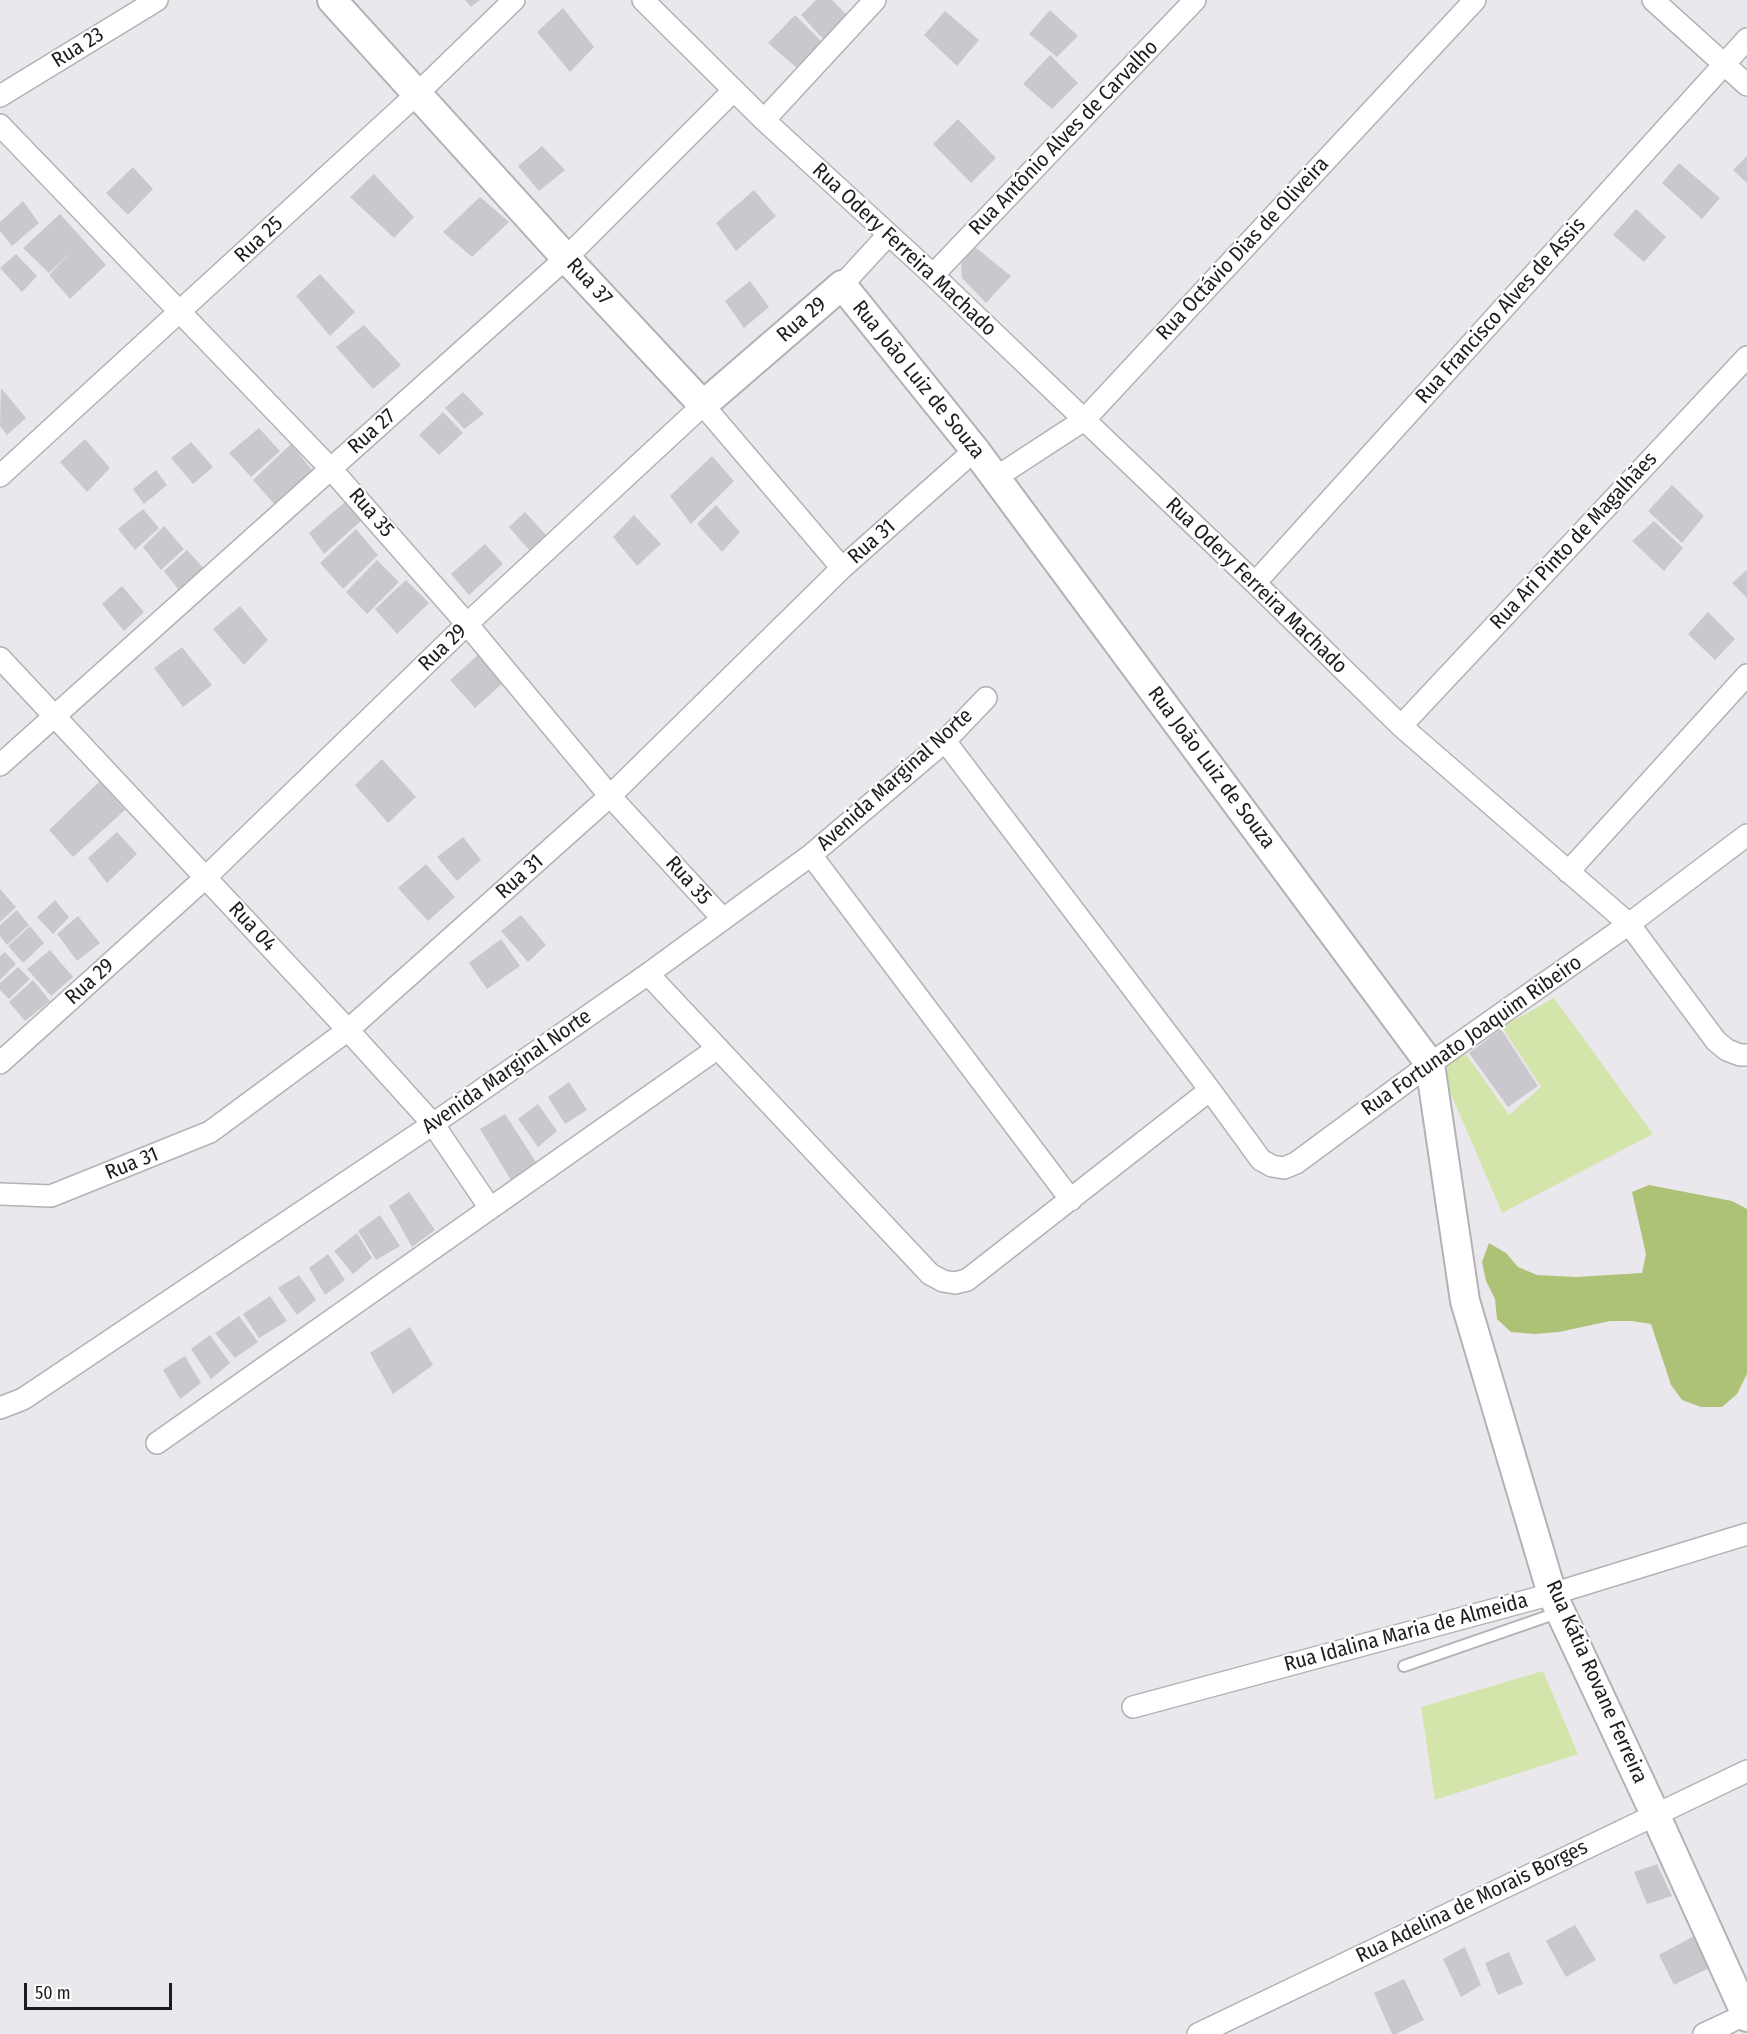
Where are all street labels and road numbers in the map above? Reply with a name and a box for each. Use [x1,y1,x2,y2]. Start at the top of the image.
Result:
street label: Rua 23 [47,22,109,74]
street label: Rua Antônio Alves de Carvalho [964,35,1164,241]
street label: Rua Octávio Dias de Oliveira [1152,152,1334,346]
street label: Rua Odery Ferreira Machado [807,158,1001,342]
street label: Rua 25 [230,212,288,268]
street label: Rua Francisco Alves de Assis [1411,213,1591,409]
street label: Rua 37 [561,253,617,311]
street label: Rua 29 [772,292,832,348]
street label: Rua João Luiz de Souza [846,296,990,464]
street label: Rua 27 [343,404,401,460]
street label: Rua Ari Pinto de Magalhães [1485,447,1663,635]
street label: Rua 35 [343,483,399,543]
street label: Rua Odery Ferreira Machado [1160,493,1352,679]
street label: Rua 31 [843,514,901,570]
street label: Rua 29 [414,619,472,677]
street label: Rua João Luiz de Souza [1142,682,1280,854]
street label: Avenida Marginal Norte [812,704,978,856]
street label: Rua 31 [491,849,549,905]
street label: Rua 35 [660,851,716,911]
street label: Rua 04 [223,897,281,957]
street label: Rua Fortunato Joaquim Ribeiro [1357,950,1587,1122]
street label: Rua 29 [60,954,120,1010]
street label: Avenida Marginal Norte [418,1004,596,1140]
street label: Rua 31 [102,1142,162,1186]
street label: Rua Kátia Rovane Ferreira [1540,1577,1652,1787]
street label: Rua Idalina Maria de Almeida [1281,1588,1531,1678]
street label: Rua Adelina de Morais Borges [1352,1835,1592,1969]

